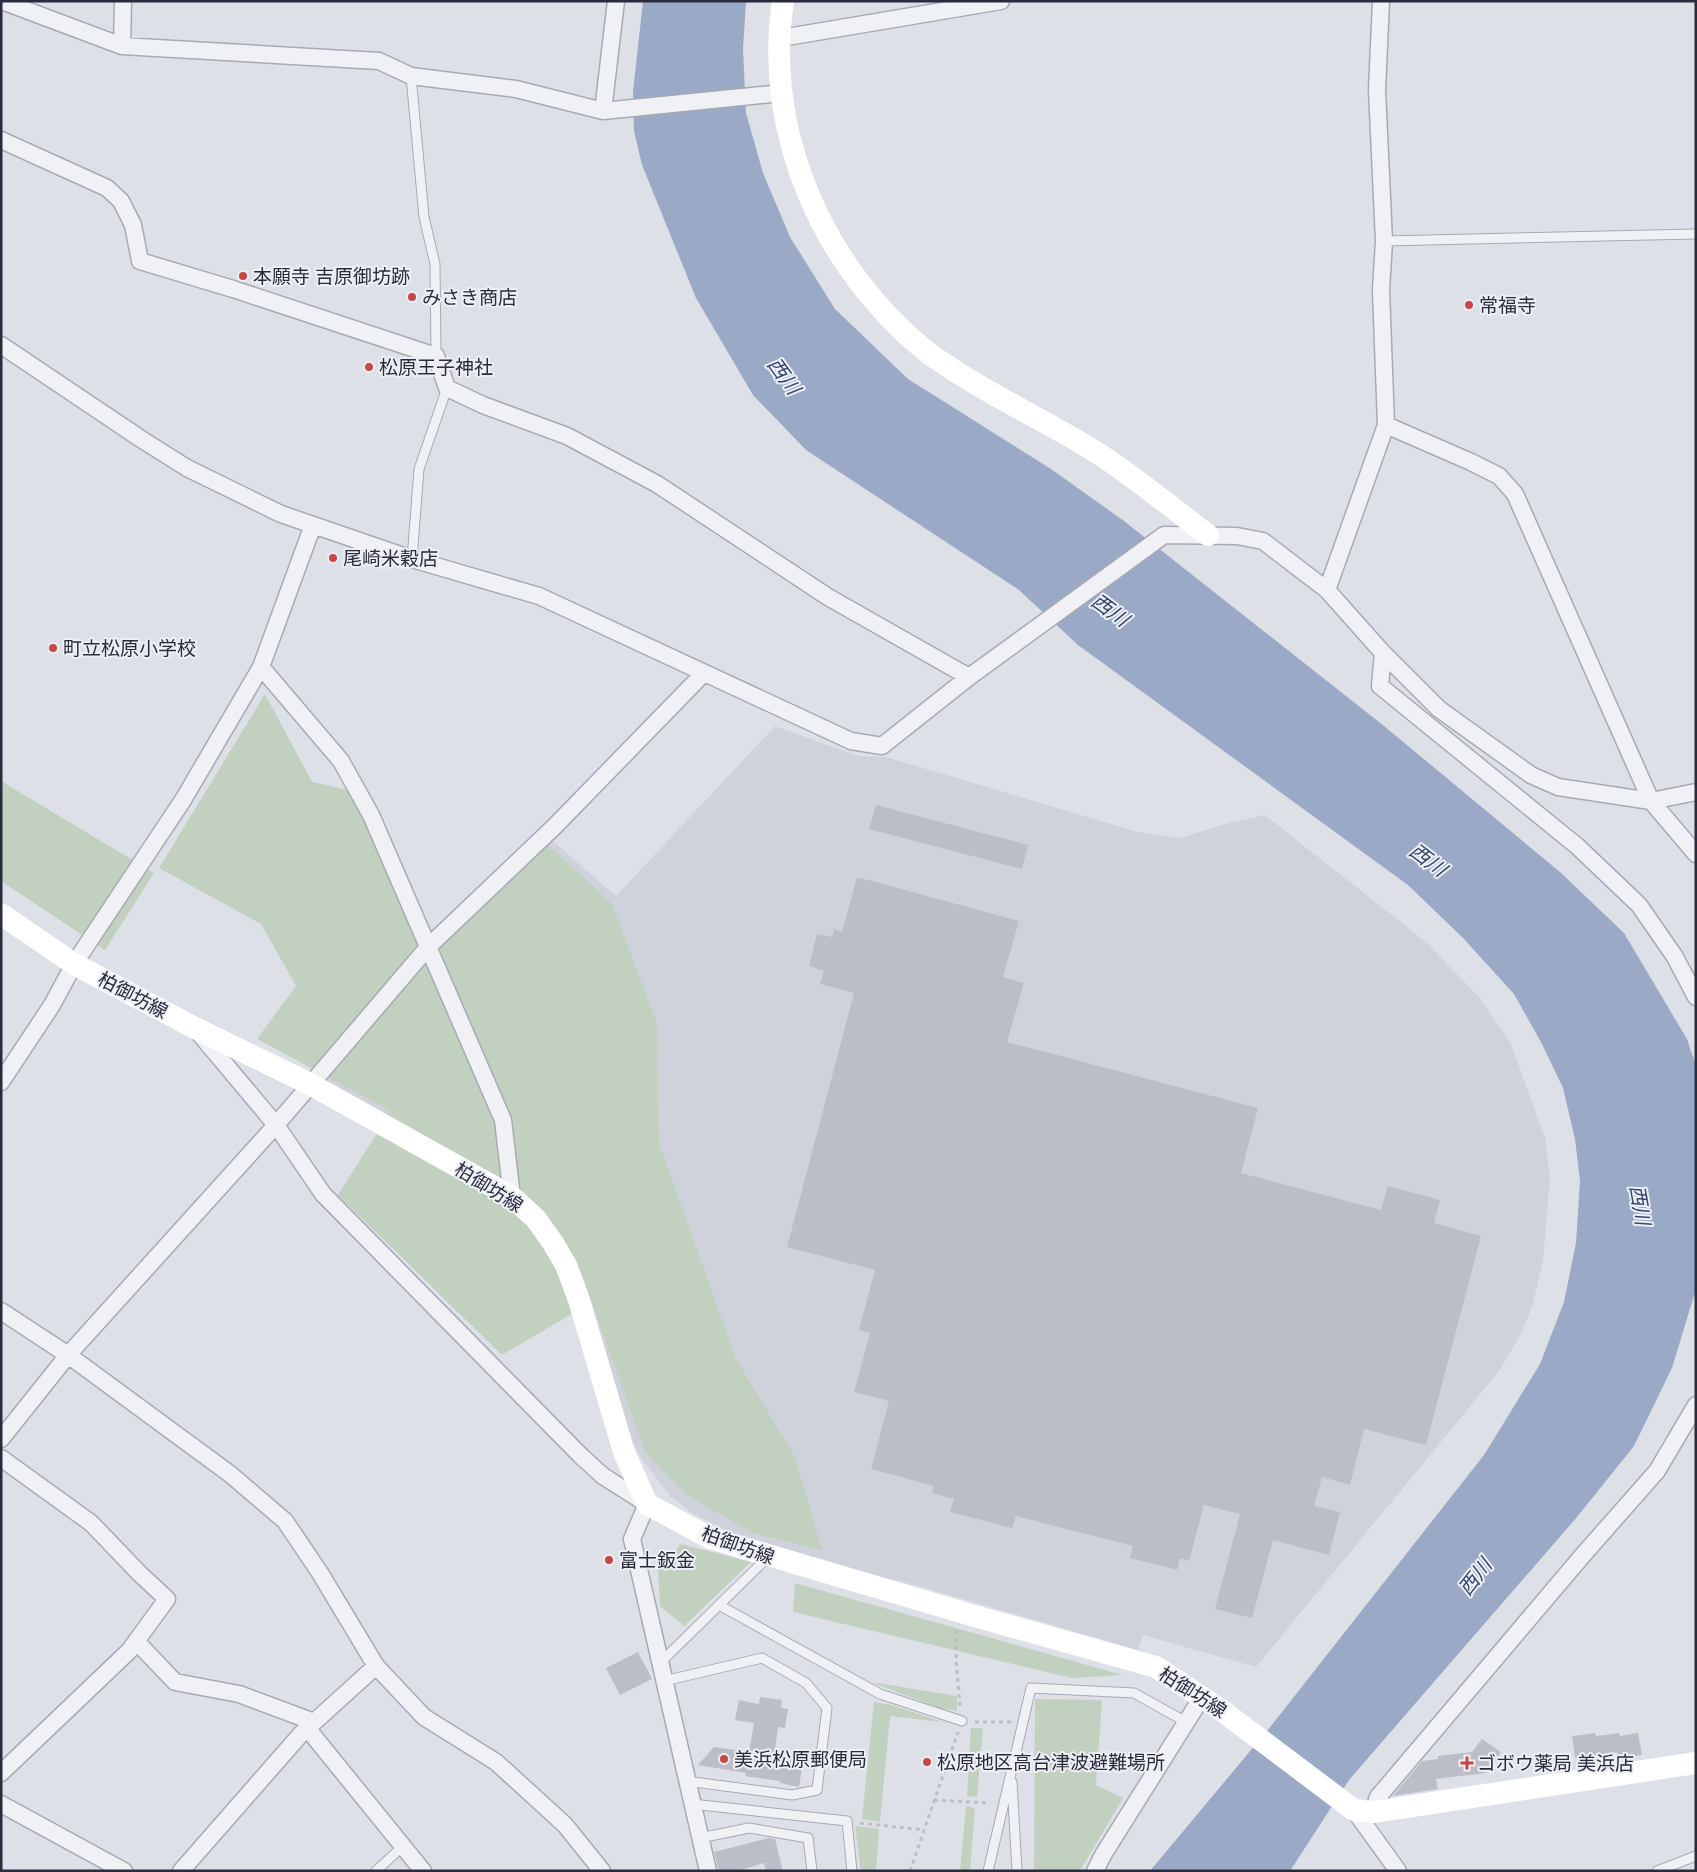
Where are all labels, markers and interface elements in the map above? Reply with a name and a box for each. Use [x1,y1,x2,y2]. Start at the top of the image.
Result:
place label: 本願寺 吉原御坊跡 [253,264,410,288]
marker: 本願寺 吉原御坊跡 [237,270,249,282]
place label: みさき商店 [422,285,517,309]
marker: みさき商店 [406,291,418,303]
place label: 常福寺 [1479,293,1536,317]
marker: 常福寺 [1463,299,1475,311]
water label: 西川 [763,352,807,401]
place label: 松原王子神社 [379,355,493,379]
marker: 松原王子神社 [363,361,375,373]
place label: 尾崎米穀店 [343,546,438,570]
marker: 尾崎米穀店 [327,552,339,564]
water label: 西川 [1087,588,1135,633]
place label: 町立松原小学校 [63,636,196,660]
marker: 町立松原小学校 [47,642,59,654]
water label: 西川 [1405,838,1453,883]
street label: 柏御坊線 [94,967,172,1023]
street label: 柏御坊線 [450,1157,528,1217]
water label: 西川 [1625,1183,1657,1229]
street label: 柏御坊線 [698,1521,778,1569]
place label: 富士鈑金 [619,1548,695,1572]
water label: 西川 [1452,1552,1498,1600]
marker: 富士鈑金 [603,1554,615,1566]
street label: 柏御坊線 [1155,1661,1231,1723]
place label: 美浜松原郵便局 [734,1747,867,1771]
place label: 松原地区高台津波避難場所 [937,1750,1165,1774]
place label: ゴボウ薬局 美浜店 [1477,1751,1634,1775]
marker: 美浜松原郵便局 [718,1753,730,1765]
marker: 松原地区高台津波避難場所 [921,1756,933,1768]
marker: ゴボウ薬局 美浜店 [1461,1757,1473,1769]

